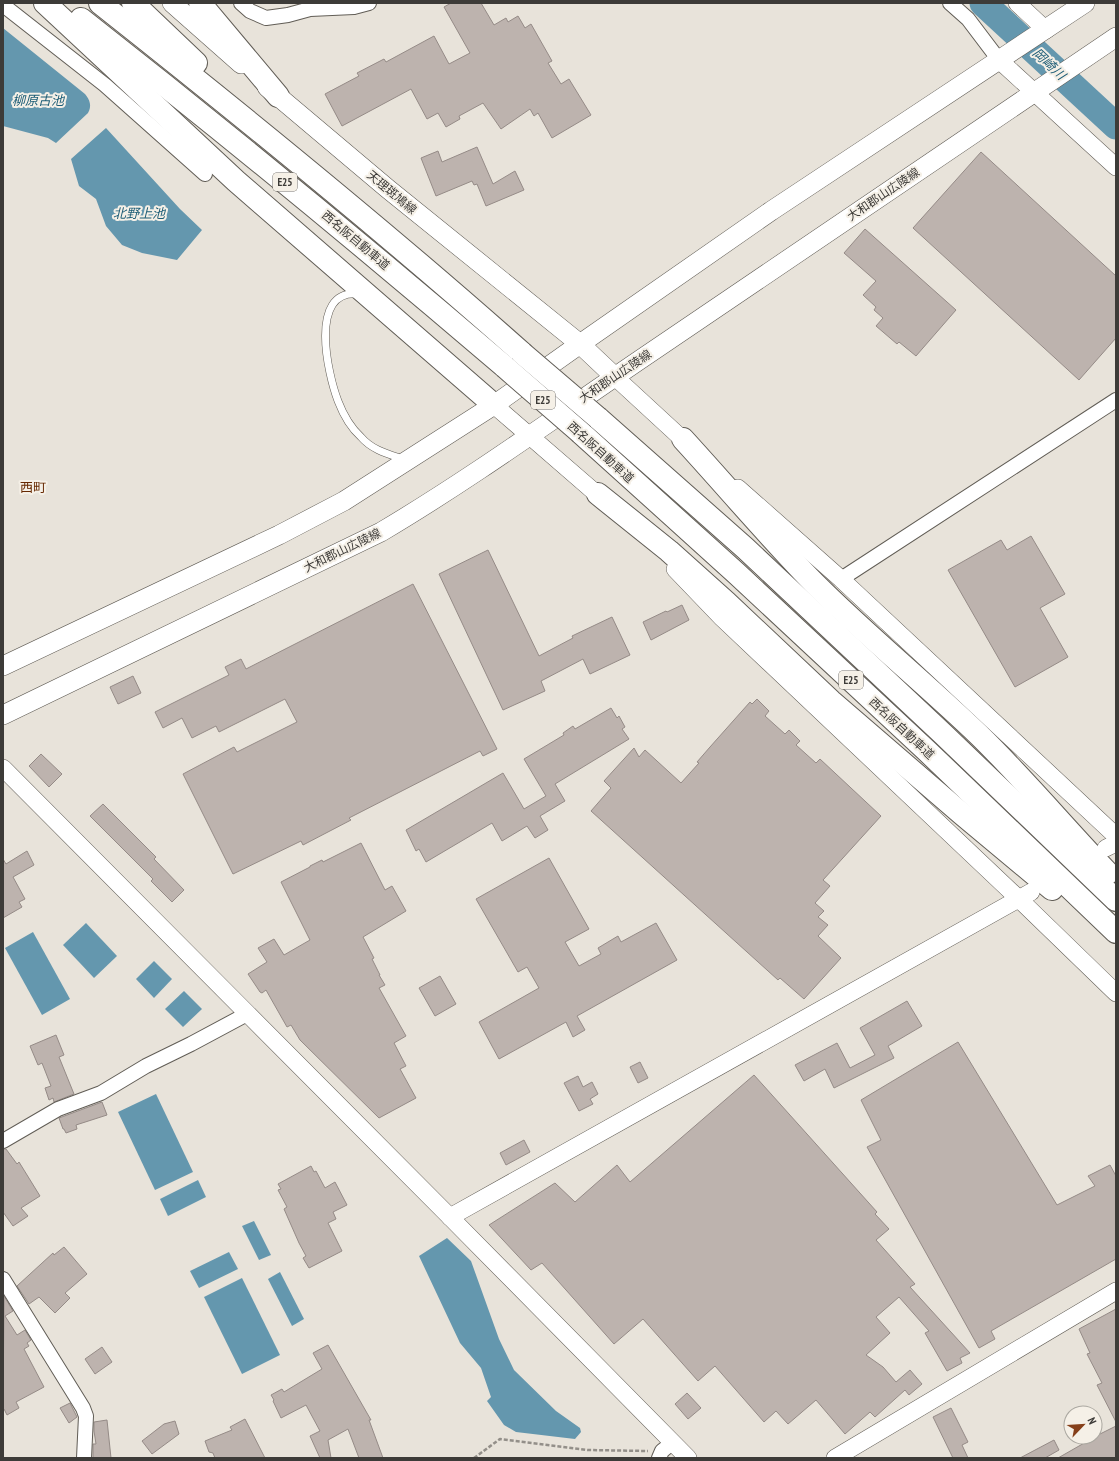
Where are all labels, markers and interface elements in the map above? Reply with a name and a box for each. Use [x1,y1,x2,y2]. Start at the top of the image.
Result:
water label: 岡崎川 [1029,44,1071,85]
water label: 柳原古池 [12,92,66,109]
street label: 大和郡山広陵線 [844,164,922,224]
street label: 天理斑鳩線 [364,167,420,217]
road number: E25 [273,173,297,191]
water label: 北野上池 [113,205,167,222]
street label: 西名阪自動車道 [319,207,393,273]
street label: 大和郡山広陵線 [576,346,654,406]
road number: E25 [531,391,555,409]
street label: 西名阪自動車道 [565,418,637,486]
district label: 西町 [20,479,46,496]
street label: 大和郡山広陵線 [301,525,383,575]
road number: E25 [839,671,863,689]
street label: 西名阪自動車道 [866,694,938,762]
north arrow [1063,1405,1103,1445]
text: N [1084,1415,1100,1426]

